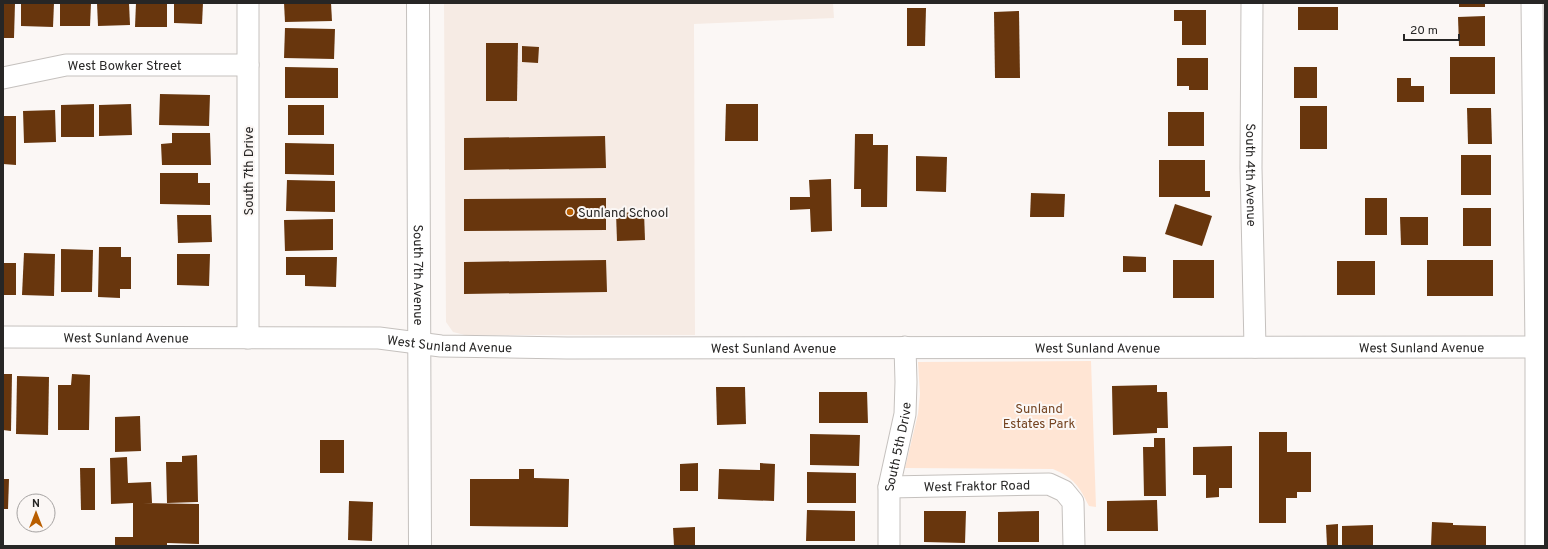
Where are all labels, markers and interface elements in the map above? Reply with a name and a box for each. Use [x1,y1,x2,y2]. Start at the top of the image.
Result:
scale bar [1404,16,1459,42]
text: 20 m [1410,23,1438,39]
street label: West Bowker Street [68,59,182,75]
street label: South 4th Avenue [1241,123,1258,227]
street label: South 7th Drive [242,127,258,215]
place label: Sunland School [578,206,669,222]
marker: Sunland School [565,207,575,217]
street label: South 7th Avenue [409,224,425,326]
street label: West Sunland Avenue [63,331,189,347]
street label: West Sunland Avenue [386,333,512,357]
street label: West Sunland Avenue [1035,341,1160,358]
street label: West Sunland Avenue [1359,341,1484,357]
street label: West Sunland Avenue [711,342,836,358]
street label: South 5th Drive [883,402,915,492]
park label: Sunland Estates Park [1003,402,1075,433]
street label: West Fraktor Road [924,478,1030,496]
north arrow [16,493,56,533]
text: N [32,497,40,511]

